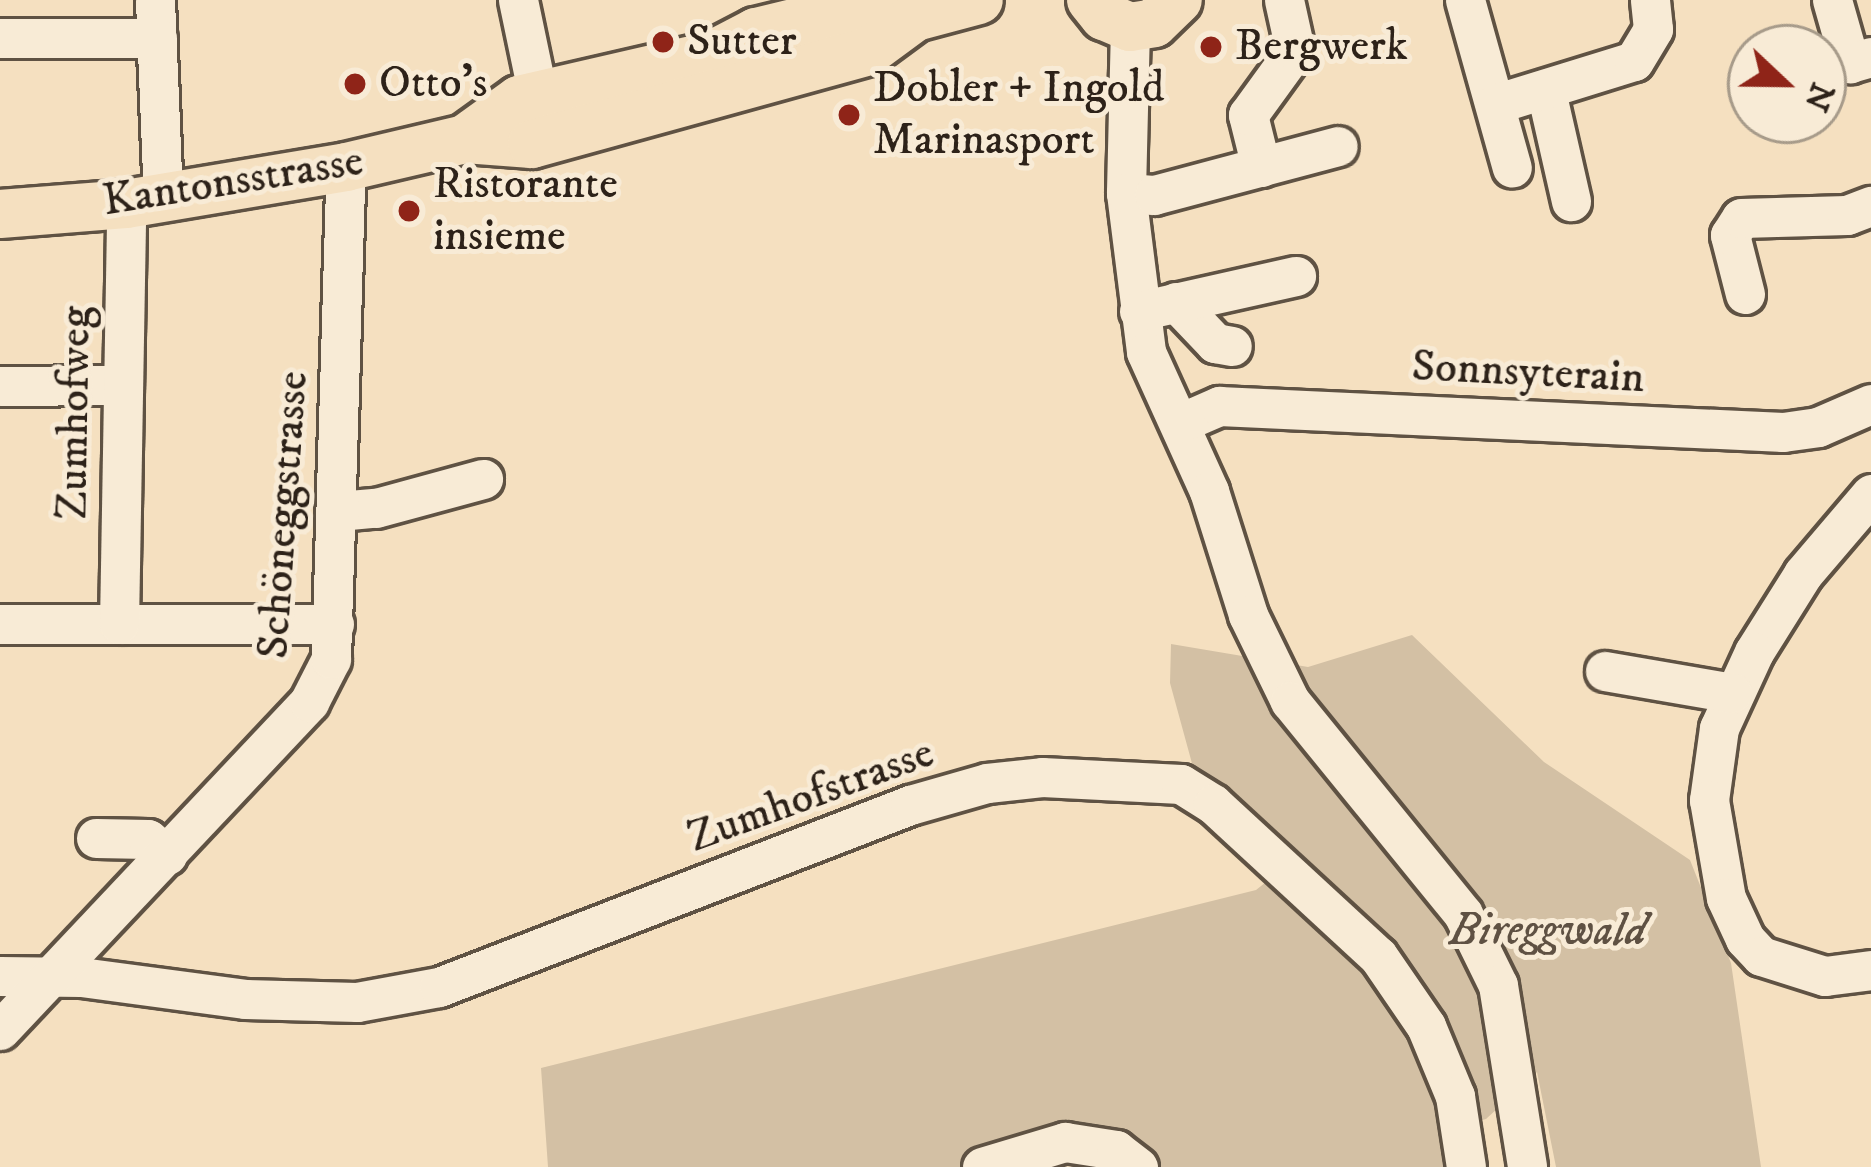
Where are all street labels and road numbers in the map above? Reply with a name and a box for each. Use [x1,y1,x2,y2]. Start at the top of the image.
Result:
street label: Kantonsstrasse [99,135,367,229]
street label: Zumhofweg [46,306,104,520]
street label: Sonnsyterain [1410,340,1646,406]
street label: Schöneggstrasse [247,369,321,661]
street label: Zumhofstrasse [681,727,941,865]

